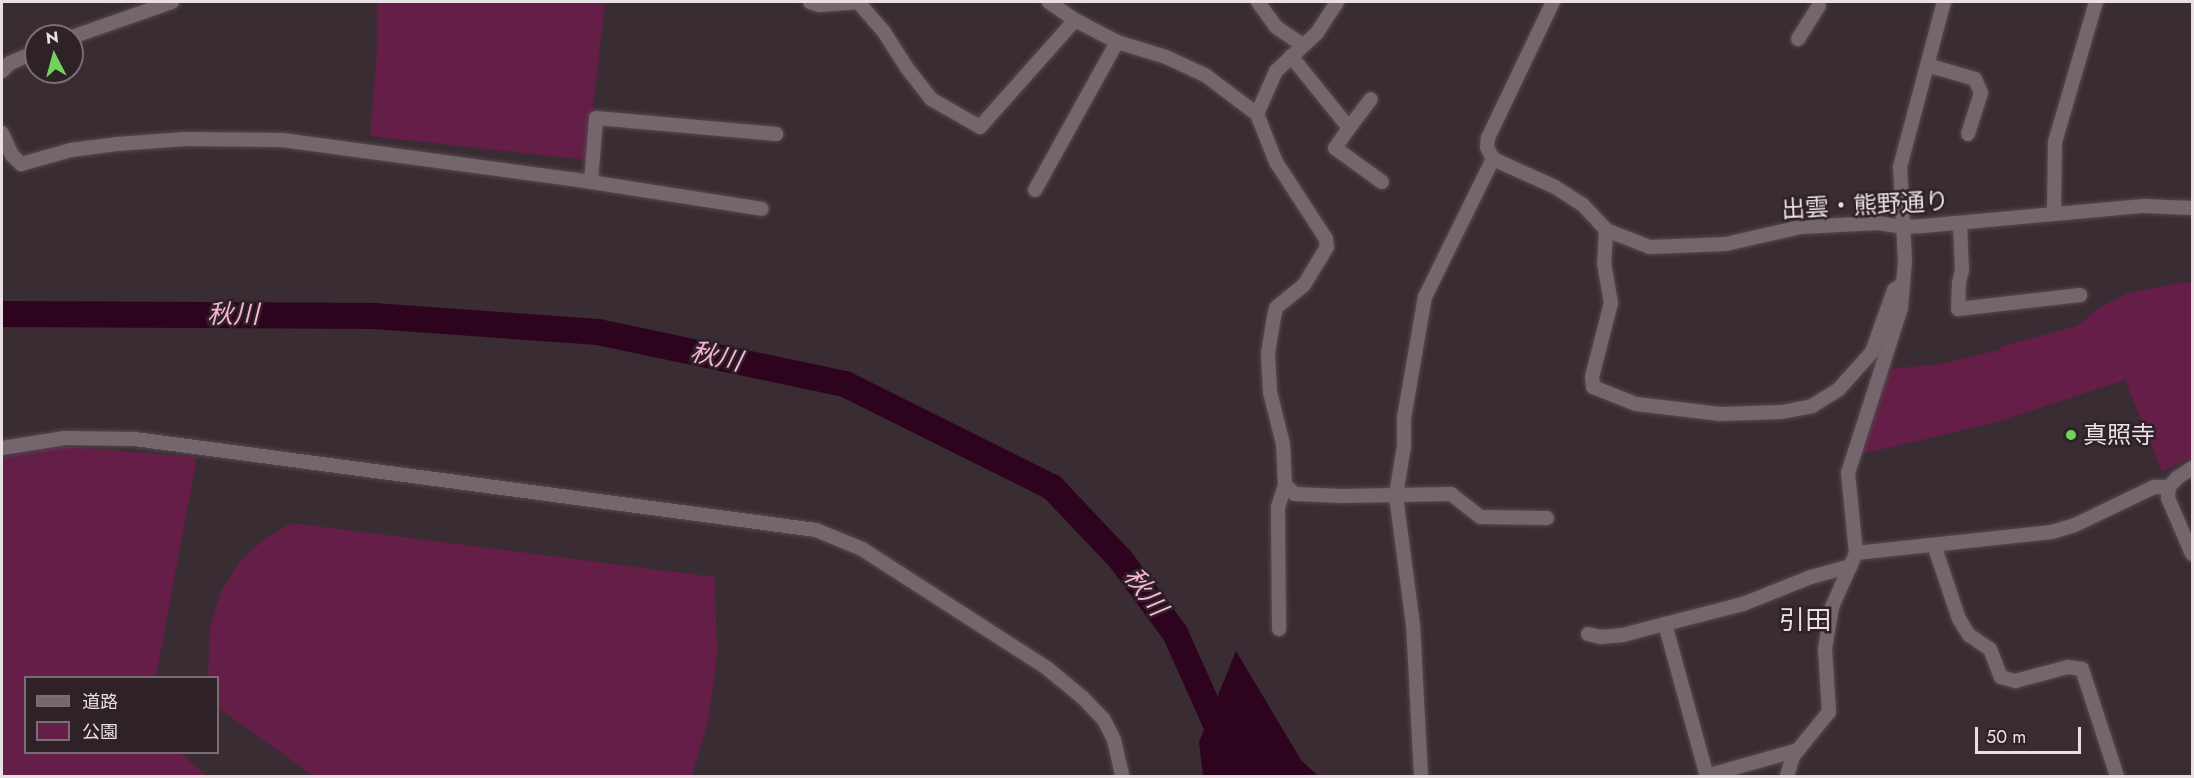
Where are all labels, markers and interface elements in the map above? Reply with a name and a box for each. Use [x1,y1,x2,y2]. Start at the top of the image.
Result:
north arrow [24,24,84,84]
text: N [45,25,60,50]
street label: 出雲・熊野通り [1780,186,1950,224]
water label: 秋川 [207,299,259,331]
water label: 秋川 [687,336,745,378]
place label: 真照寺 [2083,421,2155,449]
marker: 真照寺 [2064,428,2078,442]
water label: 秋川 [1117,562,1173,622]
district label: 引田 [1779,605,1831,637]
legend [24,676,219,754]
text: 道路 [82,689,118,715]
scale bar [1978,715,2084,753]
text: 公園 [82,719,118,745]
text: 50 m [1986,724,2026,750]

